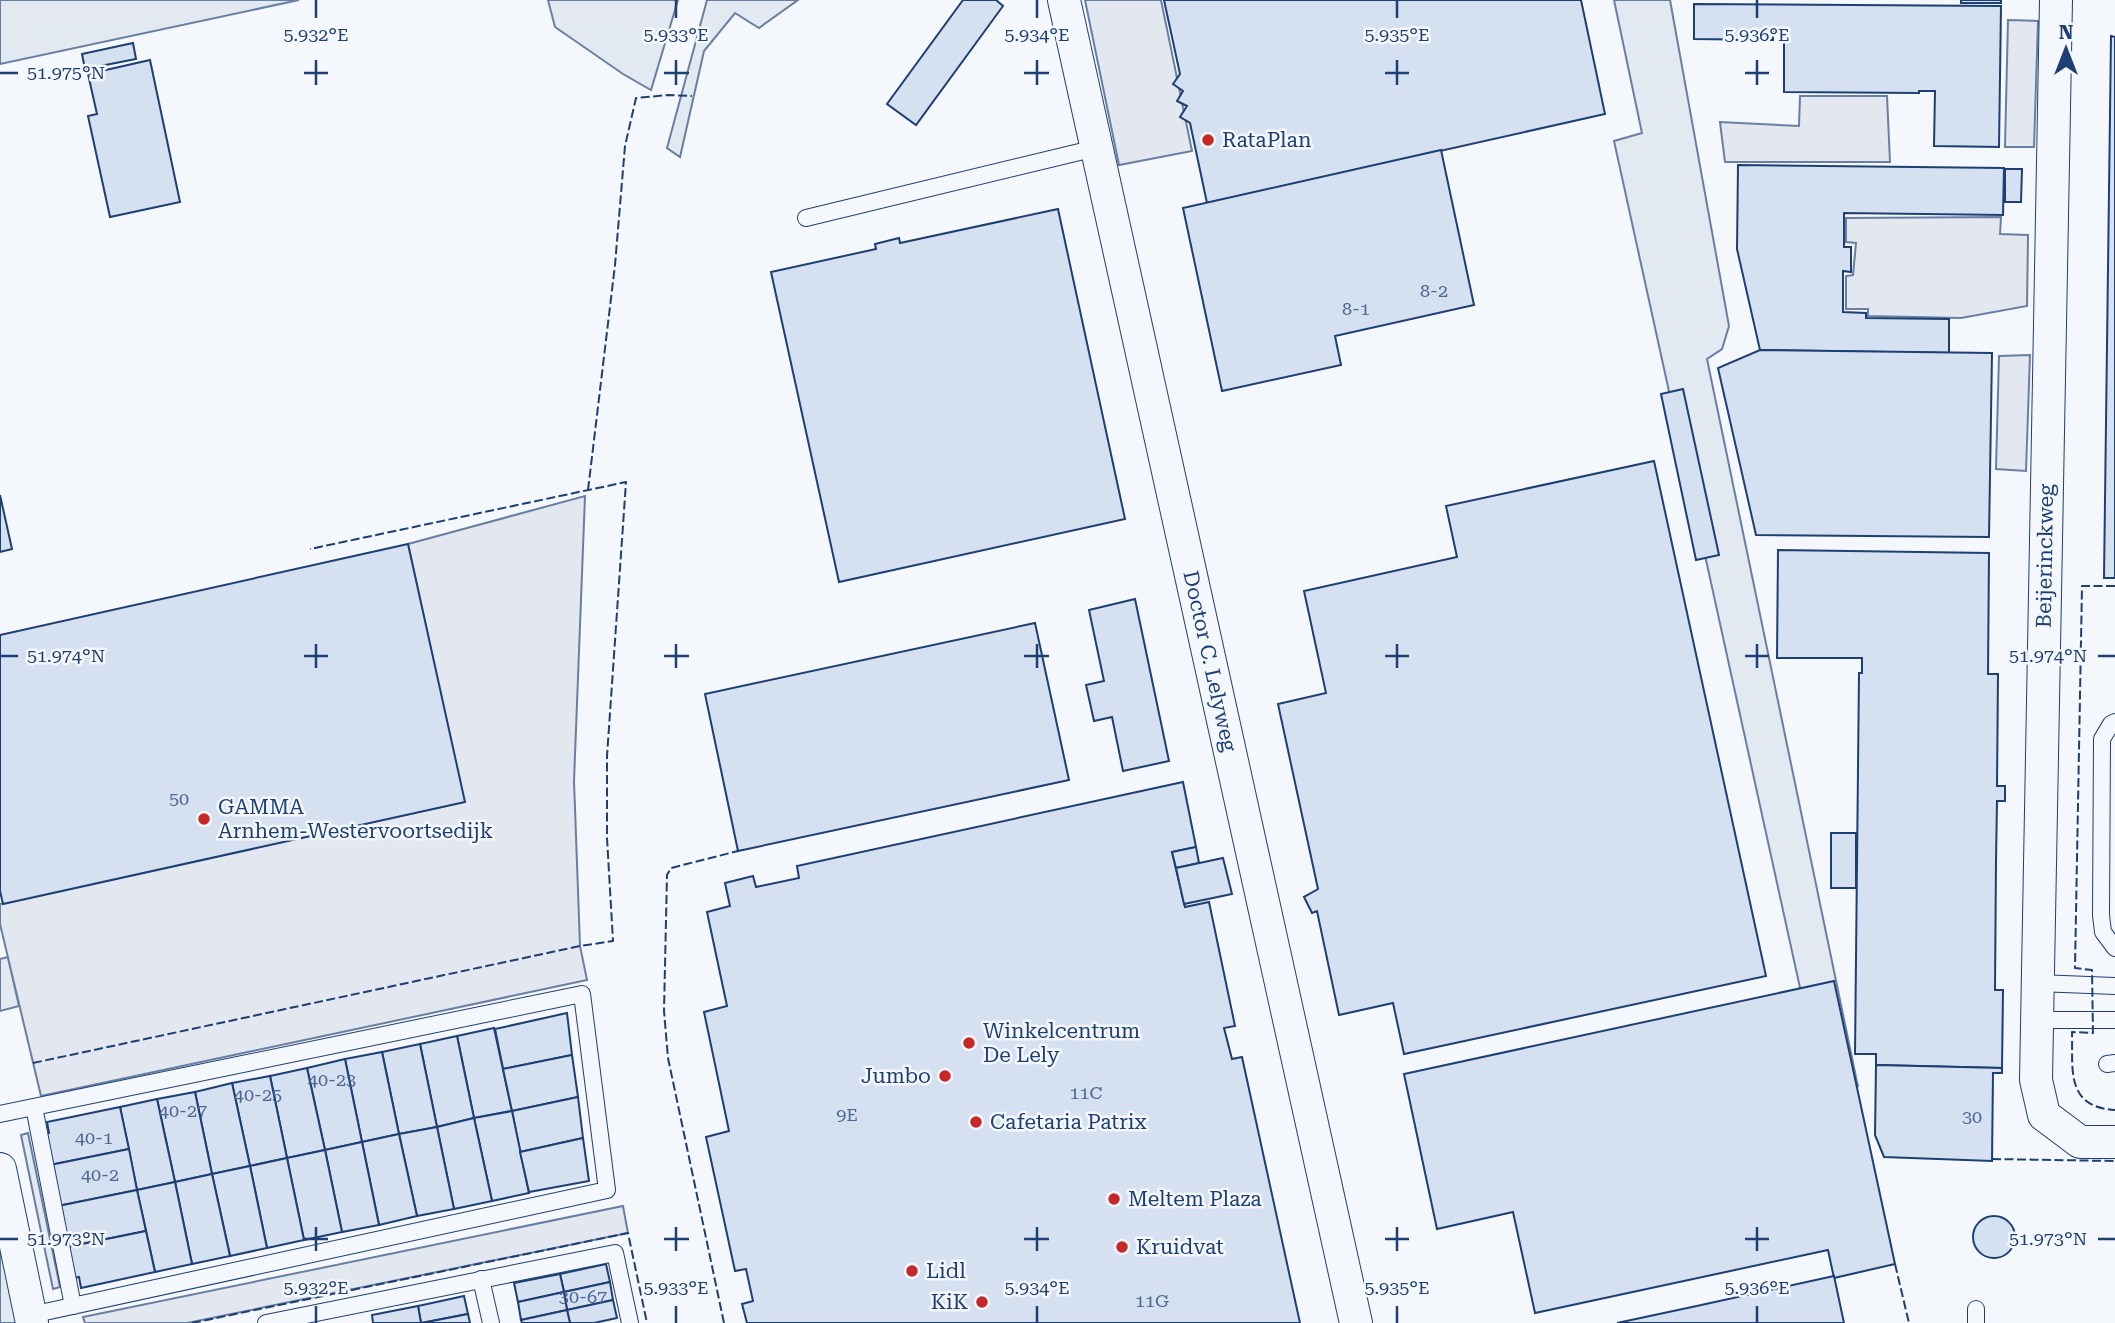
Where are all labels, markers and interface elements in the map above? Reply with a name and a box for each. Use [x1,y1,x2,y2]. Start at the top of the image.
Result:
north arrow [2031,14,2101,84]
text: N [2059,21,2074,44]
text: 5.932°E [283,24,349,45]
text: 5.933°E [643,24,709,45]
text: 5.934°E [1004,24,1070,45]
text: 5.935°E [1364,24,1430,45]
text: 5.936°E [1724,24,1790,45]
text: 51.975°N [27,62,105,83]
place label: RataPlan [1222,128,1312,152]
marker: RataPlan [1200,132,1216,148]
house number: 8-2 [1420,280,1448,301]
house number: 8-1 [1342,298,1370,319]
street label: Beijerinckweg [2032,484,2058,628]
street label: Doctor C. Lelyweg [1178,568,1242,754]
text: 51.974°N [27,645,105,666]
text: 51.974°N [2009,645,2087,666]
house number: 50 [169,788,189,809]
place label: GAMMA Arnhem-Westervoortsedijk [218,795,493,843]
marker: GAMMA Arnhem-Westervoortsedijk [196,811,212,827]
place label: Winkelcentrum De Lely [983,1019,1140,1067]
marker: Winkelcentrum De Lely [961,1035,977,1051]
place label: Jumbo [861,1064,931,1088]
marker: Jumbo [937,1068,953,1084]
house number: 40-23 [308,1069,356,1090]
house number: 11C [1069,1082,1103,1103]
house number: 40-25 [234,1084,282,1105]
house number: 40-27 [159,1100,207,1121]
house number: 9E [836,1104,858,1125]
house number: 30 [1962,1106,1982,1127]
place label: Cafetaria Patrix [990,1110,1147,1134]
marker: Cafetaria Patrix [968,1114,984,1130]
house number: 40-1 [75,1127,113,1148]
house number: 40-2 [81,1164,119,1185]
place label: Meltem Plaza [1128,1187,1262,1211]
marker: Meltem Plaza [1106,1191,1122,1207]
text: 51.973°N [27,1228,105,1249]
text: 51.973°N [2009,1228,2087,1249]
place label: Kruidvat [1136,1235,1224,1259]
marker: Kruidvat [1114,1239,1130,1255]
place label: Lidl [926,1259,966,1283]
marker: Lidl [904,1263,920,1279]
text: 5.932°E [283,1277,349,1298]
text: 5.933°E [643,1277,709,1298]
text: 5.934°E [1004,1277,1070,1298]
text: 5.935°E [1364,1277,1430,1298]
text: 5.936°E [1724,1277,1790,1298]
house number: 30-67 [559,1286,607,1307]
place label: KiK [931,1290,968,1314]
house number: 11G [1135,1290,1169,1311]
marker: KiK [974,1294,990,1310]

